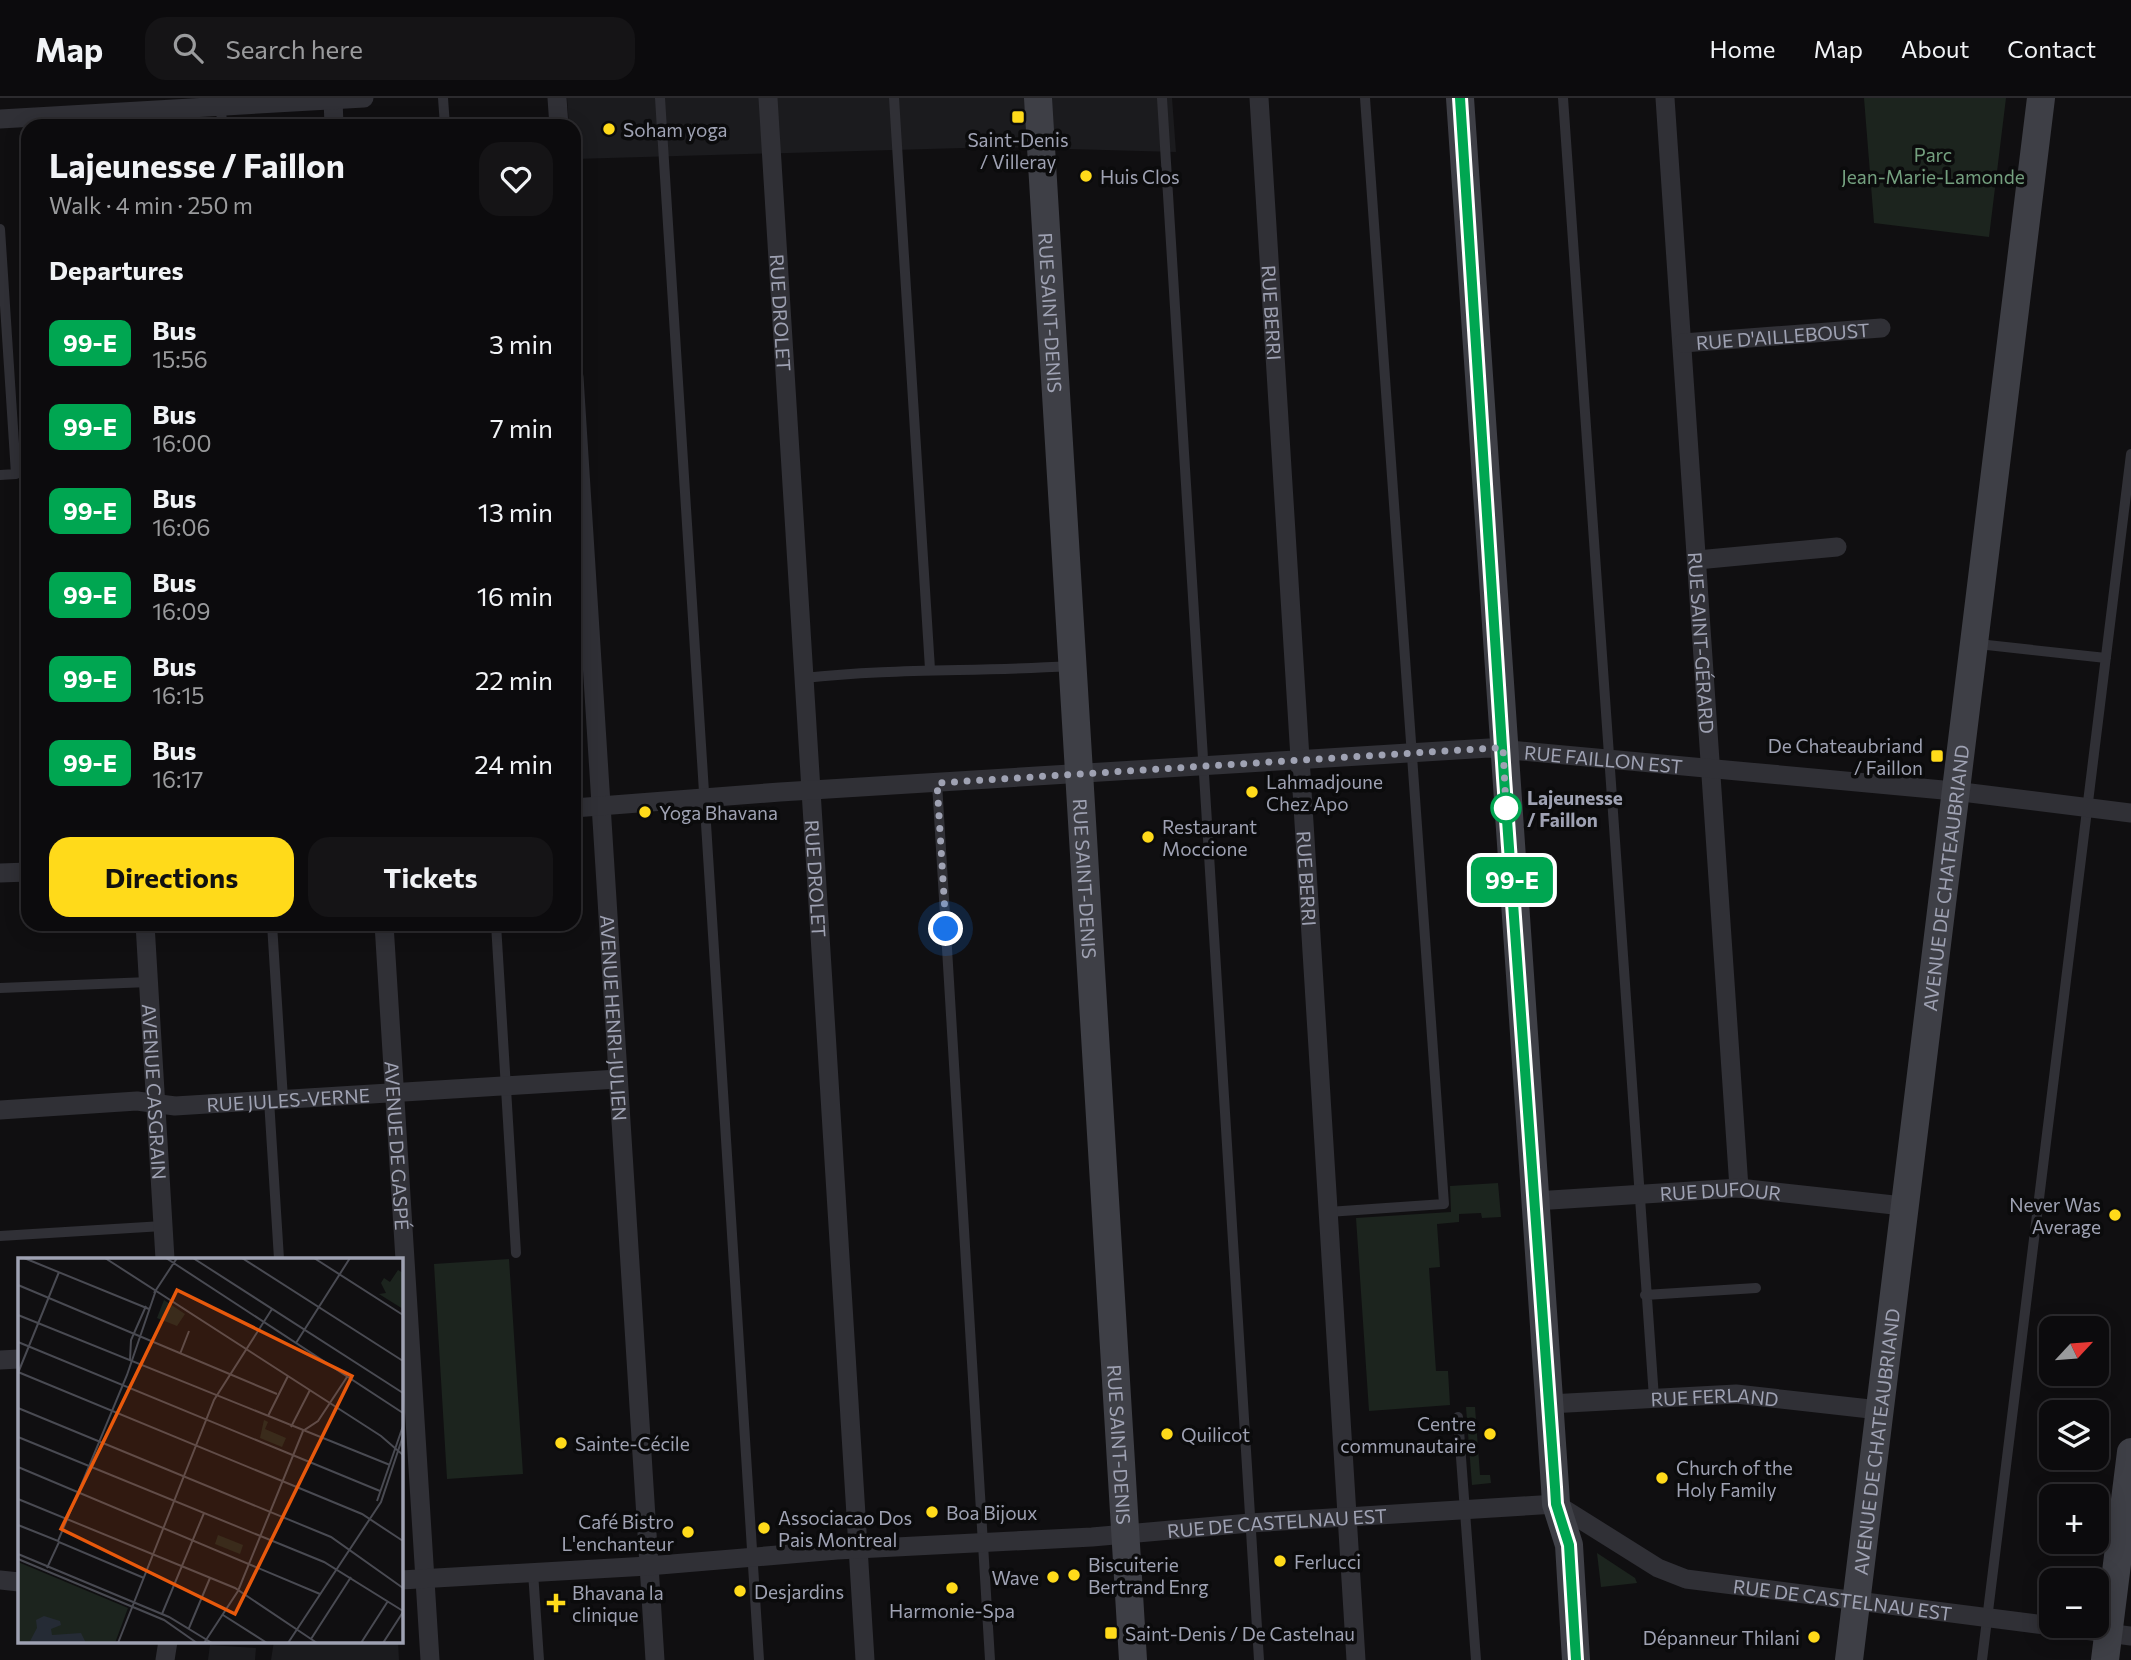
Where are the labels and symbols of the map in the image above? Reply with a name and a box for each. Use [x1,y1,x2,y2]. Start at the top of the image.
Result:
marker: Saint-Denis / Villeray [1010,109,1026,125]
place label: Soham yoga [623,118,727,141]
marker: Soham yoga [601,121,617,137]
place label: Saint-Denis / Villeray [967,128,1069,173]
park label: Parc Jean-Marie-Lamonde [1841,143,2025,188]
place label: Huis Clos [1100,165,1180,188]
marker: Huis Clos [1078,168,1094,184]
street label: RUE SAINT-DENIS [1035,232,1067,393]
street label: RUE DROLET [766,253,796,372]
street label: RUE BERRI [1258,264,1287,361]
street label: RUE D'AILLEBOUST [1695,317,1870,353]
street label: RUE SAINT-GÉRARD [1684,551,1720,734]
place label: De Chateaubriand / Faillon [1768,734,1923,779]
street label: RUE FAILLON EST [1523,740,1684,777]
street label: AVENUE DE CHATEAUBRIAND [1917,743,1973,1013]
marker: De Chateaubriand / Faillon [1929,748,1945,764]
place label: Lahmadjoune Chez Apo [1266,770,1383,815]
marker: Lahmadjoune Chez Apo [1244,784,1260,800]
place label: Lajeunesse / Faillon [1527,786,1623,831]
marker: Lajeunesse / Faillon [1491,793,1521,823]
street label: RUE SAINT-DENIS [1069,798,1102,959]
place label: Yoga Bhavana [659,801,778,824]
marker: Yoga Bhavana [637,804,653,820]
place label: Restaurant Moccione [1162,815,1257,860]
street label: RUE DROLET [801,819,832,938]
marker: Restaurant Moccione [1140,829,1156,845]
street label: RUE BERRI [1293,830,1322,927]
line badge: 99-E [1463,857,1561,903]
your location [928,911,963,946]
street label: AVENUE HENRI-JULIEN [596,914,632,1121]
street label: AVENUE CASGRAIN [138,1003,172,1180]
street label: AVENUE DE GASPÉ [381,1060,415,1231]
street label: RUE JULES-VERNE [206,1083,371,1116]
street label: RUE DUFOUR [1659,1176,1783,1205]
place label: Never Was Average [2009,1193,2101,1238]
marker: Never Was Average [2107,1207,2123,1223]
inset map [18,1258,402,1642]
street label: AVENUE DE CHATEAUBRIAND [1848,1307,1904,1576]
north arrow [2039,1316,2109,1386]
street label: RUE SAINT-DENIS [1104,1364,1136,1525]
street label: RUE FERLAND [1650,1382,1780,1410]
place label: Centre communautaire [1340,1412,1476,1457]
place label: Quilicot [1181,1423,1250,1446]
marker: Quilicot [1159,1426,1175,1442]
marker: Centre communautaire [1482,1426,1498,1442]
place label: Sainte-Cécile [575,1432,690,1455]
marker: Sainte-Cécile [553,1435,569,1451]
place label: Church of the Holy Family [1676,1456,1793,1501]
marker: Church of the Holy Family [1654,1470,1670,1486]
place label: Boa Bijoux [946,1501,1037,1524]
street label: RUE DE CASTELNAU EST [1166,1503,1388,1542]
marker: Boa Bijoux [924,1504,940,1520]
place label: Associacao Dos Pais Montreal [778,1506,912,1551]
place label: Café Bistro L'enchanteur [561,1510,674,1555]
marker: Associacao Dos Pais Montreal [756,1520,772,1536]
marker: Café Bistro L'enchanteur [680,1524,696,1540]
place label: Ferlucci [1294,1550,1361,1573]
place label: Biscuiterie Bertrand Enrg [1088,1553,1209,1598]
marker: Ferlucci [1272,1553,1288,1569]
place label: Wave [991,1566,1039,1589]
marker: Biscuiterie Bertrand Enrg [1066,1567,1082,1583]
marker: Wave [1045,1569,1061,1585]
street label: RUE DE CASTELNAU EST [1732,1574,1953,1624]
place label: Desjardins [754,1580,844,1603]
marker: Harmonie-Spa [944,1580,960,1596]
place label: Bhavana la clinique [572,1581,664,1626]
marker: Desjardins [732,1583,748,1599]
marker: Bhavana la clinique [546,1593,566,1613]
place label: Harmonie-Spa [889,1599,1015,1622]
place label: Saint-Denis / De Castelnau [1125,1622,1355,1645]
marker: Saint-Denis / De Castelnau [1103,1625,1119,1641]
place label: Dépanneur Thilani [1643,1626,1800,1649]
marker: Dépanneur Thilani [1806,1629,1822,1645]

